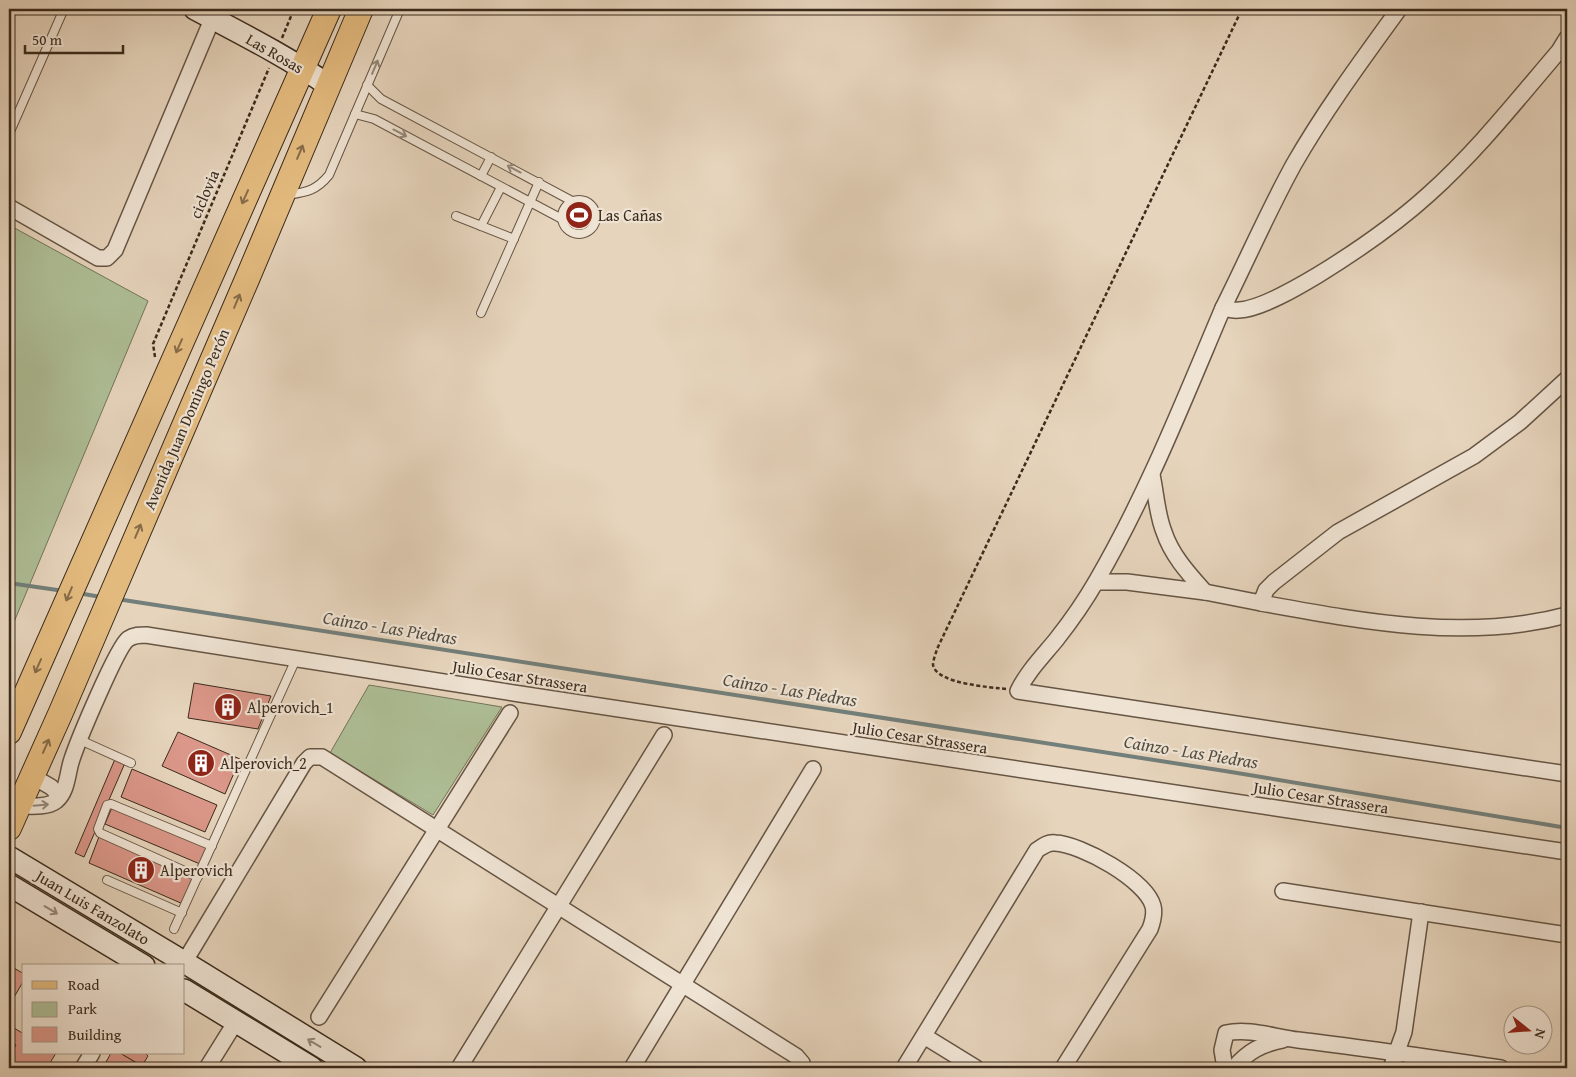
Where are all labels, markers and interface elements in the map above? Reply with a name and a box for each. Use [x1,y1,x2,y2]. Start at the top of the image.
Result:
scale bar [25,22,122,54]
street label: Las Rosas [242,27,308,79]
text: 50 m [32,29,63,50]
one-way arrow [371,60,381,75]
one-way arrow [392,129,407,138]
one-way arrow [296,145,306,160]
one-way arrow [507,164,522,173]
street label: ciclovia [183,166,225,222]
one-way arrow [240,189,250,204]
sports icon: Las Cañas [564,200,594,230]
place label: Las Cañas [598,203,662,227]
one-way arrow [234,294,243,309]
street label: Avenida Juan Domingo Perón [137,325,235,513]
one-way arrow [174,338,184,353]
one-way arrow [133,524,143,539]
one-way arrow [64,586,74,601]
water label: Cainzo - Las Piedras [321,604,460,652]
street label: Julio Cesar Strassera [449,653,590,699]
one-way arrow [32,658,42,673]
water label: Cainzo - Las Piedras [721,666,860,714]
building icon: Alperovich_1 [213,692,243,722]
place label: Alperovich_1 [247,695,334,719]
street label: Julio Cesar Strassera [849,714,990,760]
water label: Cainzo - Las Piedras [1122,728,1261,776]
one-way arrow [41,739,51,754]
building icon: Alperovich_2 [186,748,216,778]
place label: Alperovich_2 [220,751,307,775]
street label: Julio Cesar Strassera [1250,774,1391,820]
one-way arrow [33,800,49,810]
building icon: Alperovich [126,855,156,885]
place label: Alperovich [160,858,233,882]
street label: Juan Luis Fanzolato [30,862,155,951]
one-way arrow [43,905,57,915]
legend [22,964,185,1054]
text: Road [68,974,99,995]
text: Park [68,998,97,1019]
north arrow [1504,1004,1554,1054]
text: Building [68,1024,122,1045]
text: N [1529,1026,1551,1042]
one-way arrow [308,1037,322,1047]

